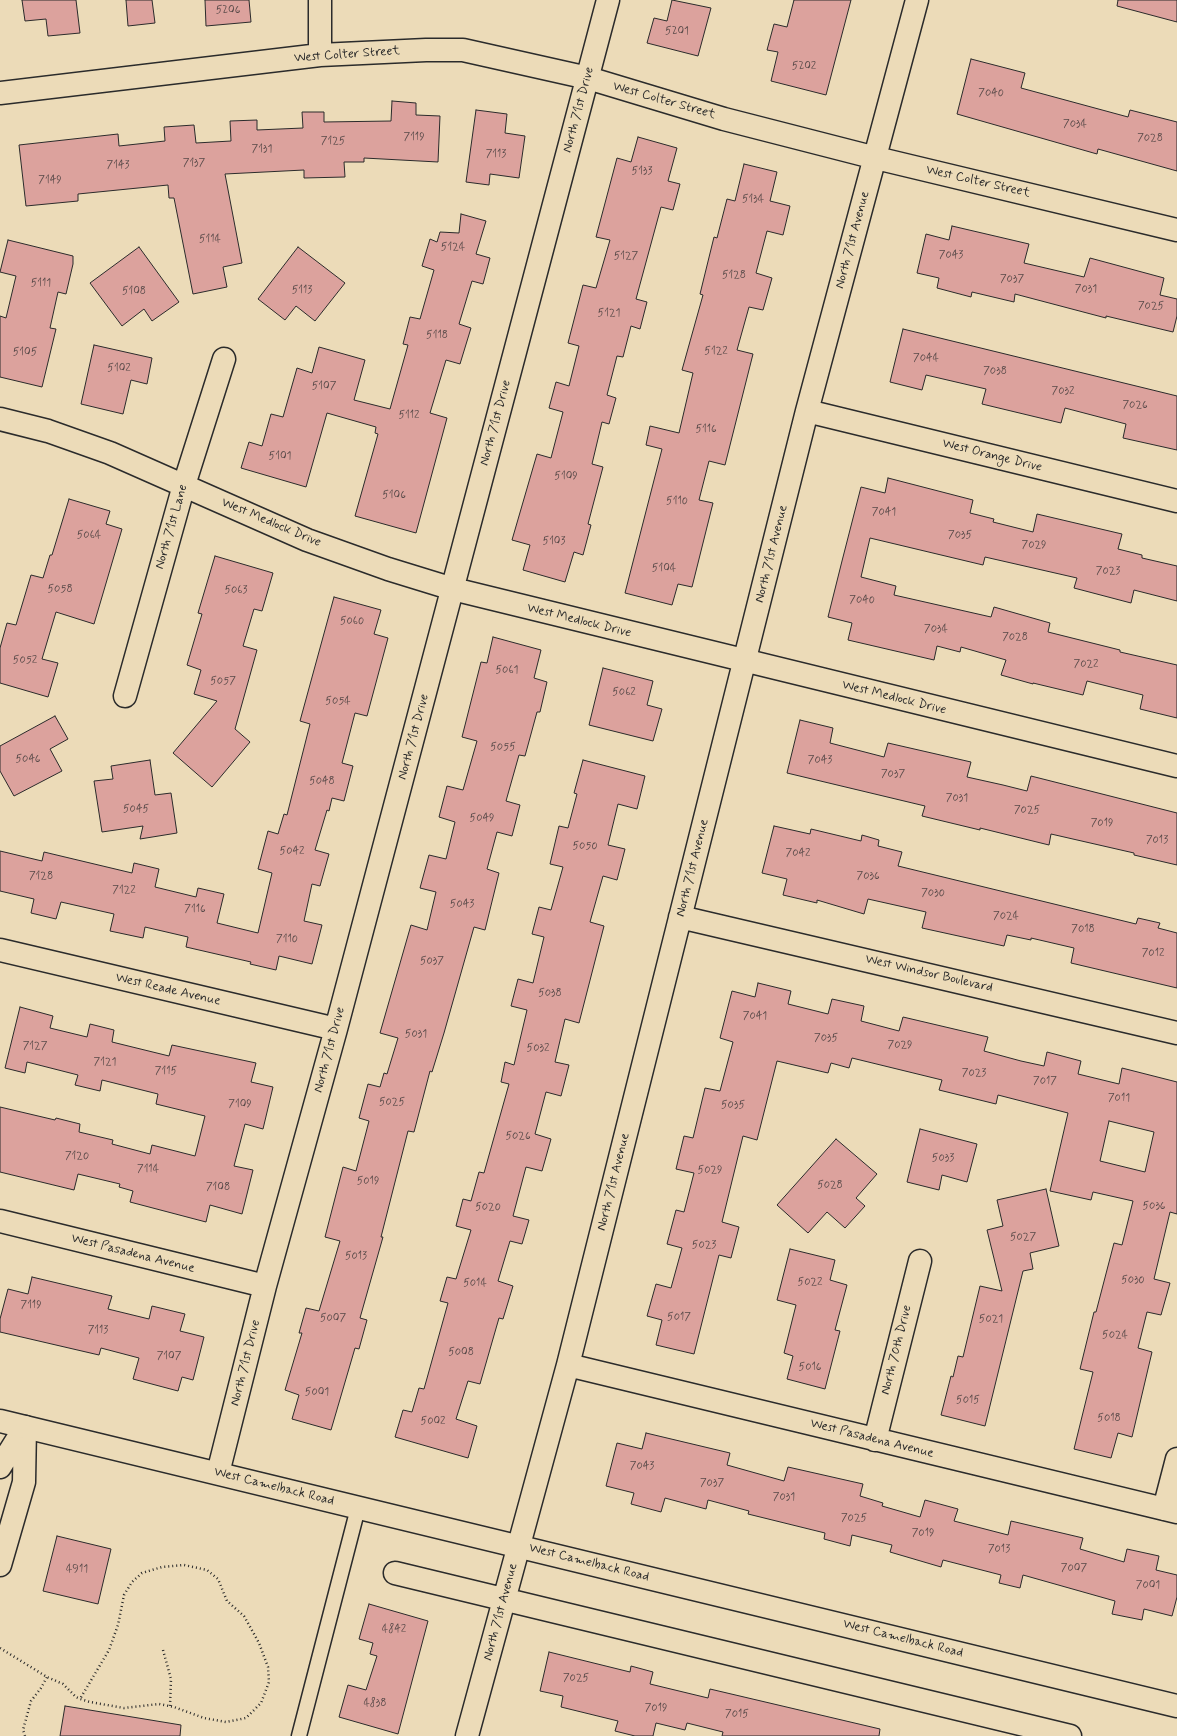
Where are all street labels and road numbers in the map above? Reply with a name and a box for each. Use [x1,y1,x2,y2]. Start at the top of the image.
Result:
street label: West Colter Street [293,44,401,66]
street label: North 71st Drive [560,65,598,155]
street label: West Colter Street [611,79,717,123]
street label: West Colter Street [924,162,1032,202]
street label: North 71st Avenue [832,190,874,290]
street label: North 71st Drive [477,378,515,468]
street label: West Orange Drive [941,436,1043,476]
street label: North 71st Lane [152,483,192,571]
street label: West Medlock Drive [219,495,323,551]
street label: North 71st Avenue [752,503,792,605]
street label: West Medlock Drive [525,601,633,641]
street label: West Medlock Drive [840,678,948,718]
street label: North 71st Drive [395,692,433,782]
street label: North 71st Avenue [673,817,713,919]
street label: West Windsor Boulevard [864,952,994,996]
street label: West Reade Avenue [114,970,222,1010]
street label: North 71st Drive [311,1005,349,1095]
street label: North 71st Avenue [594,1131,634,1233]
street label: West Pasadena Avenue [70,1231,196,1277]
street label: North 70th Drive [878,1303,916,1397]
street label: North 71st Drive [228,1318,264,1408]
street label: West Pasadena Avenue [809,1416,935,1462]
street label: West Camelback Road [212,1465,336,1509]
street label: West Camelback Road [527,1541,651,1585]
street label: North 71st Avenue [480,1562,522,1662]
street label: West Camelback Road [841,1617,965,1661]

